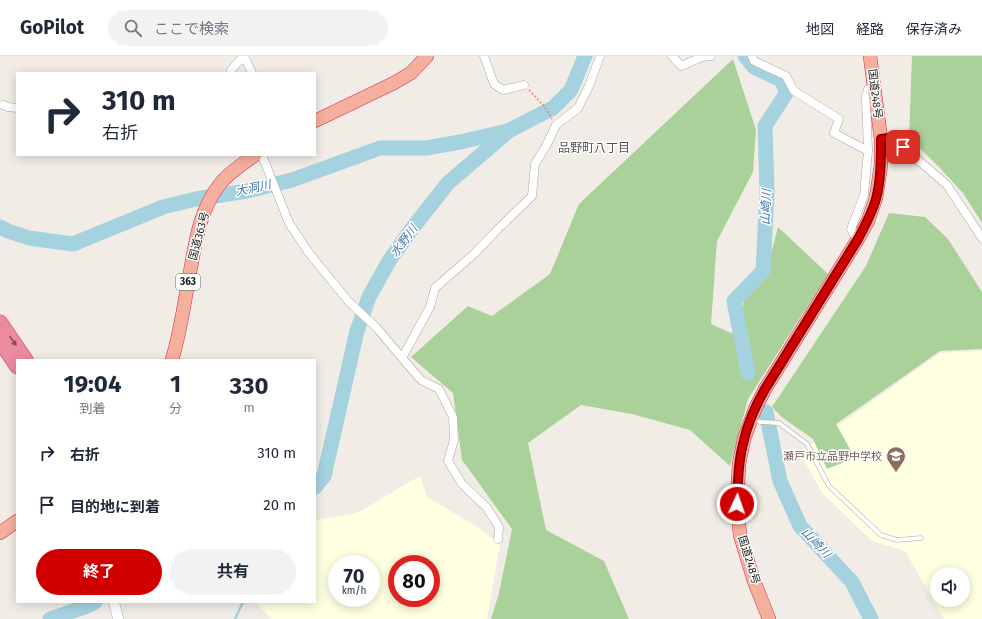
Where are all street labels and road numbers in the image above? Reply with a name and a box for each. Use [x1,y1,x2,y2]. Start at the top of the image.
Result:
street label: 国道248号 [865,68,885,120]
street label: 国道363号 [186,210,212,262]
road number: 363 [176,274,200,290]
street label: 国道248号 [735,534,763,586]

